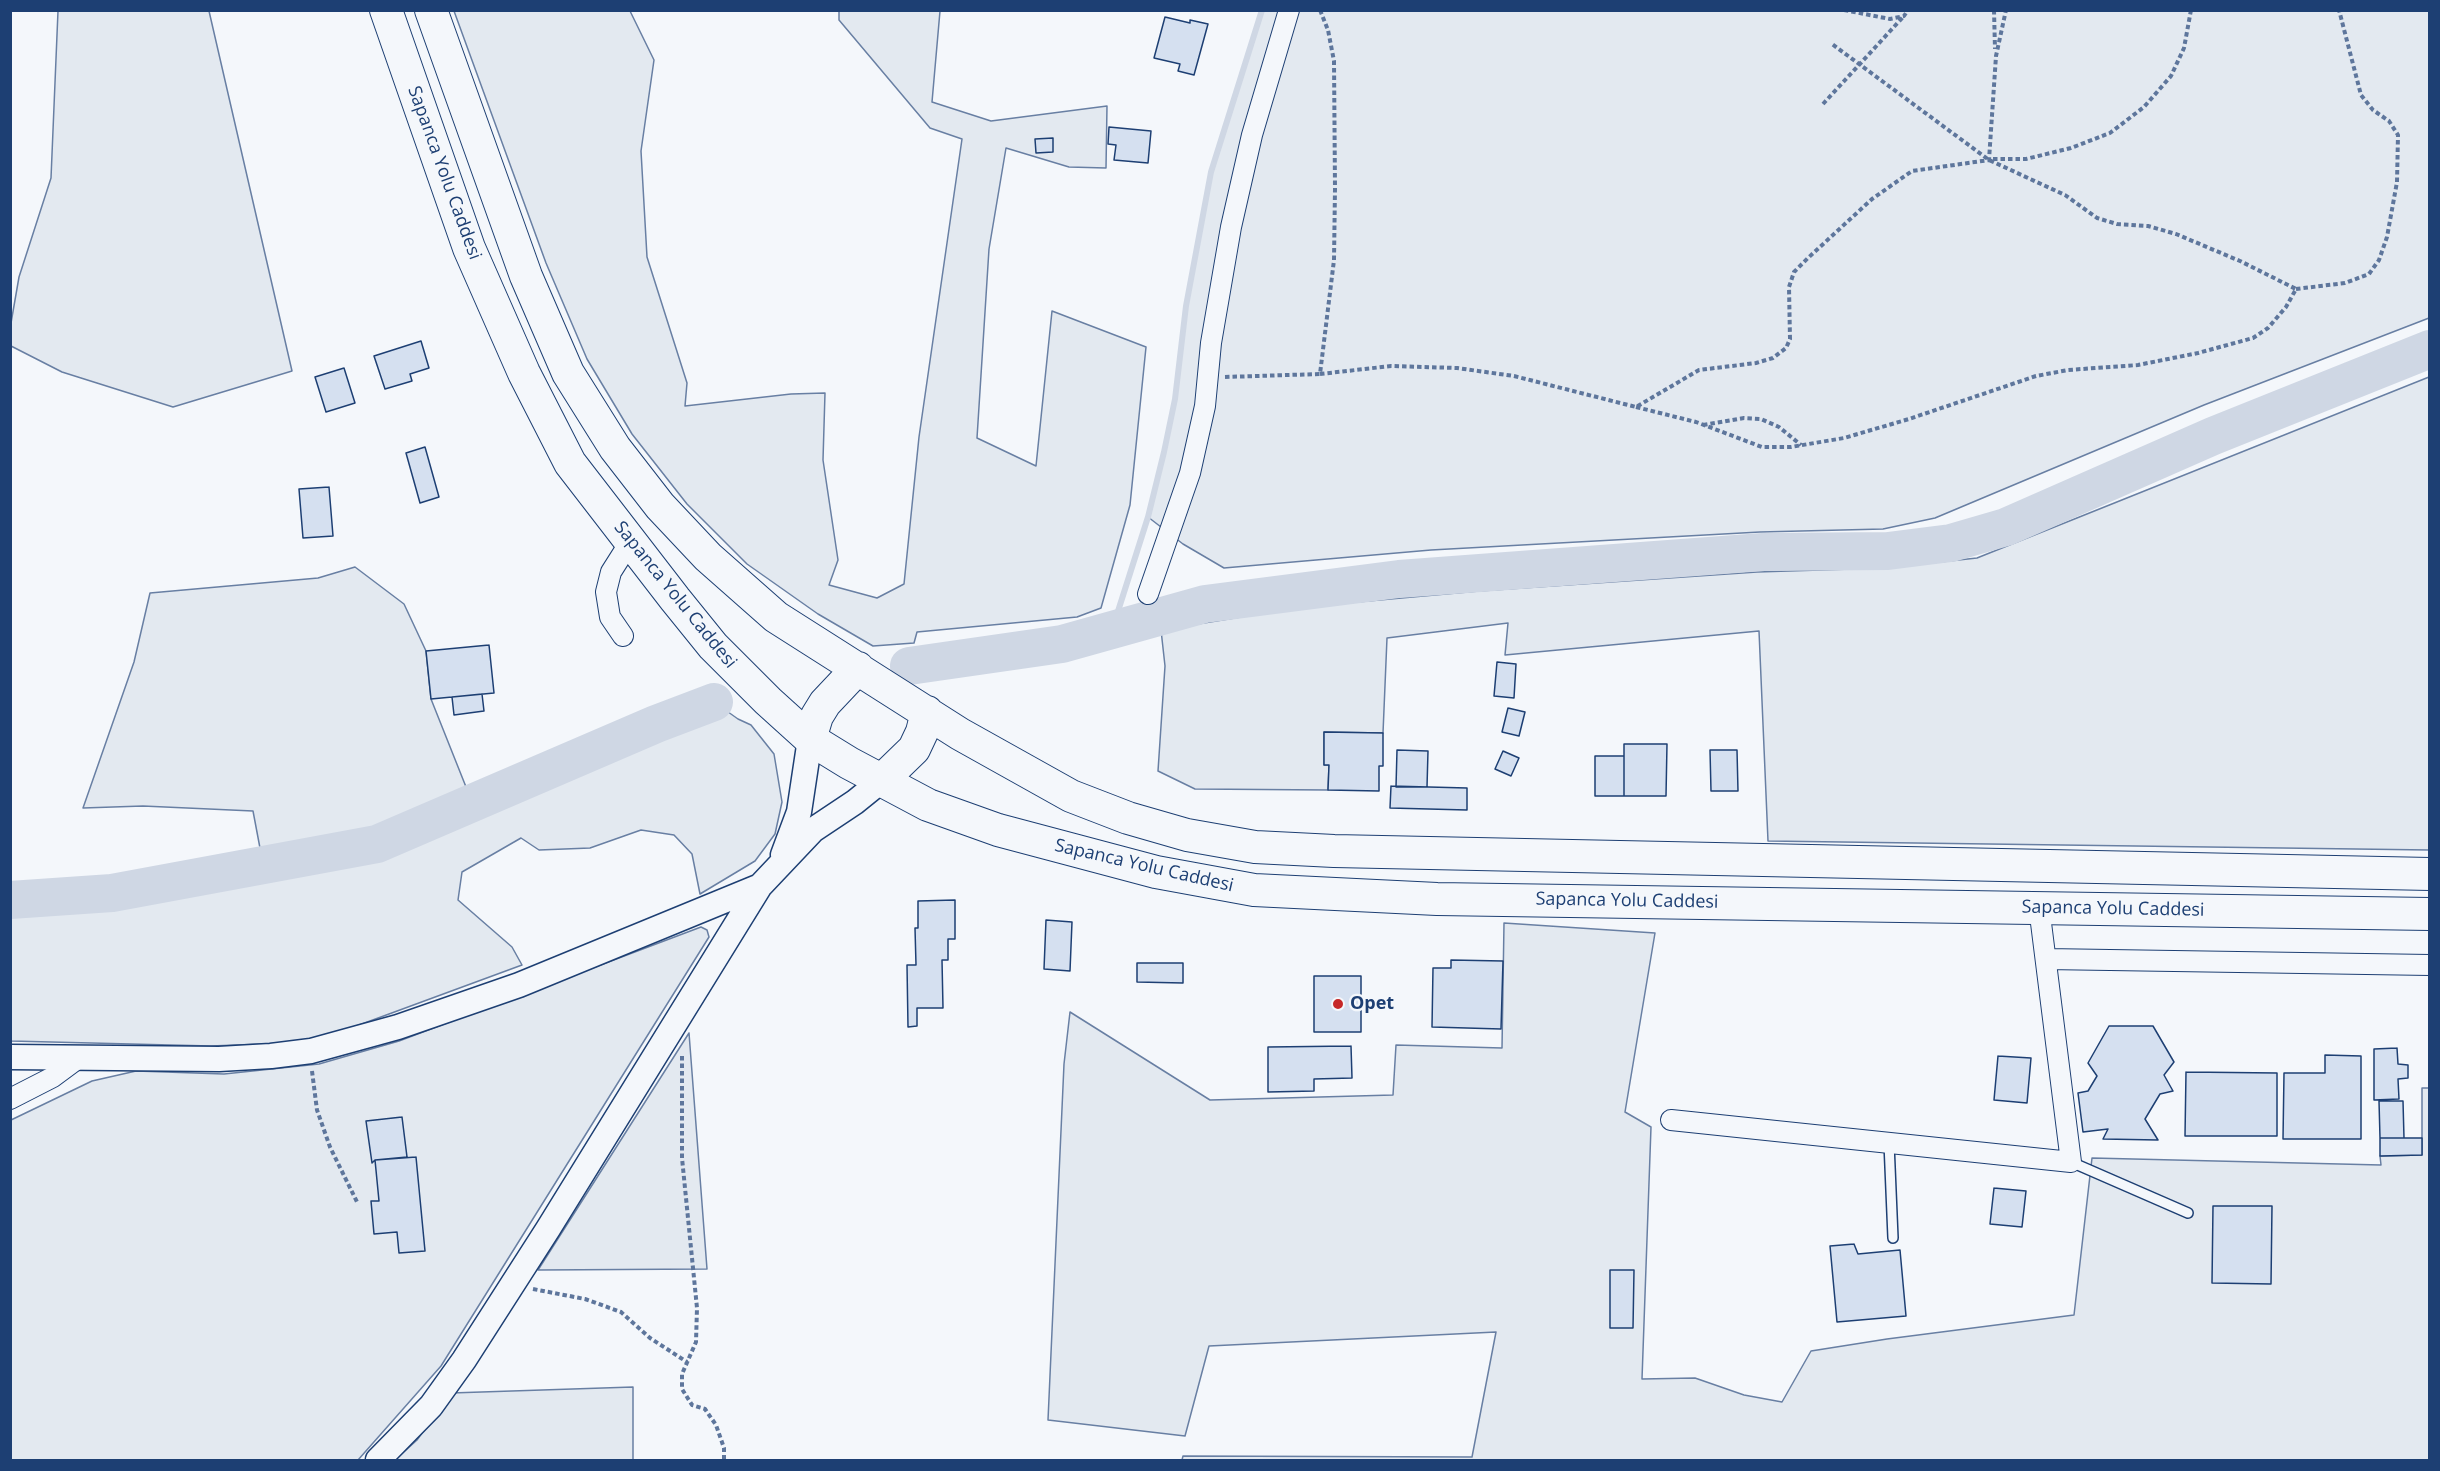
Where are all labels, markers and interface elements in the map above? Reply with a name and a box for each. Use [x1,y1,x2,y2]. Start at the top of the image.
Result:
street label: Sapanca Yolu Caddesi [403,83,485,263]
street label: Sapanca Yolu Caddesi [609,517,741,673]
street label: Sapanca Yolu Caddesi [1052,835,1236,897]
street label: Sapanca Yolu Caddesi [1535,889,1719,913]
street label: Sapanca Yolu Caddesi [2021,897,2205,921]
place label: Opet [1350,993,1394,1015]
marker: Opet [1331,997,1345,1011]

